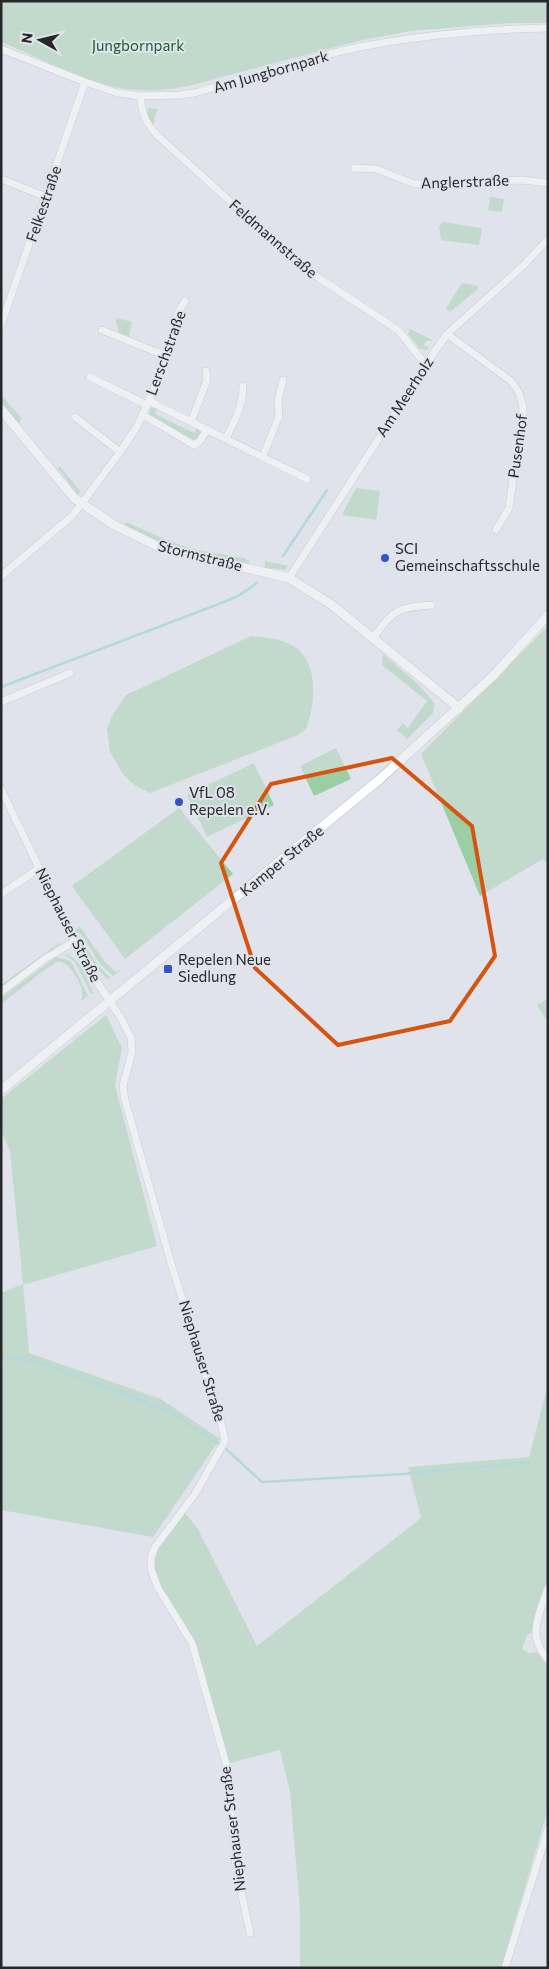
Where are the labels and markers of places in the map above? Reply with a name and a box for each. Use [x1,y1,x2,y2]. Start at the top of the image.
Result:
place label: SCI Gemeinschaftsschule [395,539,540,574]
marker: SCI Gemeinschaftsschule [379,552,391,564]
place label: VfL 08 Repelen e.V. [189,783,270,818]
marker: VfL 08 Repelen e.V. [173,796,185,808]
place label: Repelen Neue Siedlung [178,950,271,985]
marker: Repelen Neue Siedlung [162,963,174,975]

